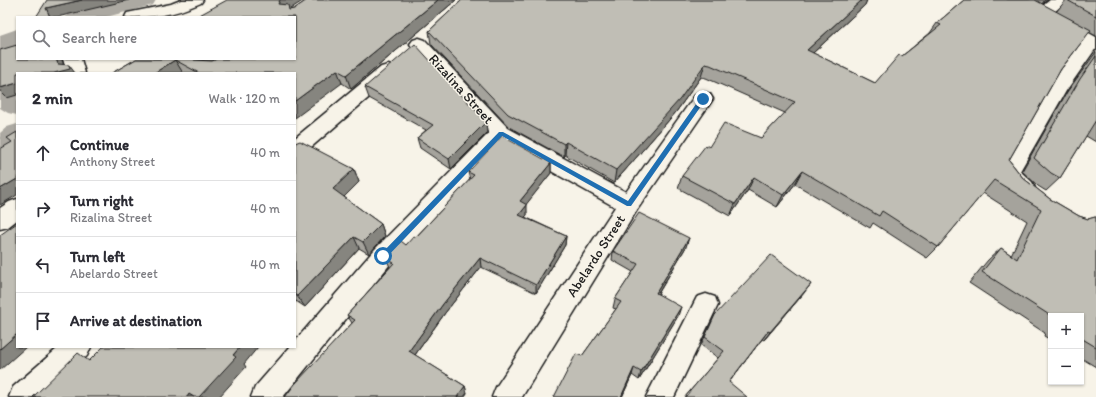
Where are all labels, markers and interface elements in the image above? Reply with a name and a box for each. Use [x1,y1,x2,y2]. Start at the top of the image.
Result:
search box [16,16,296,60]
icon: search [30,27,52,49]
text: Search here [62,29,137,47]
street label: Rizalina Street [425,50,497,128]
text: 2 min [32,88,72,108]
route end [694,90,712,108]
text: Walk · 120 m [209,91,280,106]
text: Continue [70,136,129,154]
icon: ahead [32,142,54,164]
text: 40 m [250,145,280,160]
text: Anthony Street [70,154,155,169]
text: Turn right [70,192,134,210]
icon: right [32,198,54,220]
text: 40 m [250,201,280,216]
text: Rizalina Street [70,210,152,225]
street label: Abelardo Street [563,212,629,300]
route start [374,247,392,265]
text: Turn left [70,248,125,266]
icon: left [32,254,54,276]
text: 40 m [250,257,280,272]
text: Abelardo Street [70,266,158,281]
icon: arrive [32,310,54,332]
text: Arrive at destination [70,312,202,330]
map controls [1048,313,1084,385]
button: + [1048,313,1084,349]
button: − [1048,349,1084,385]

